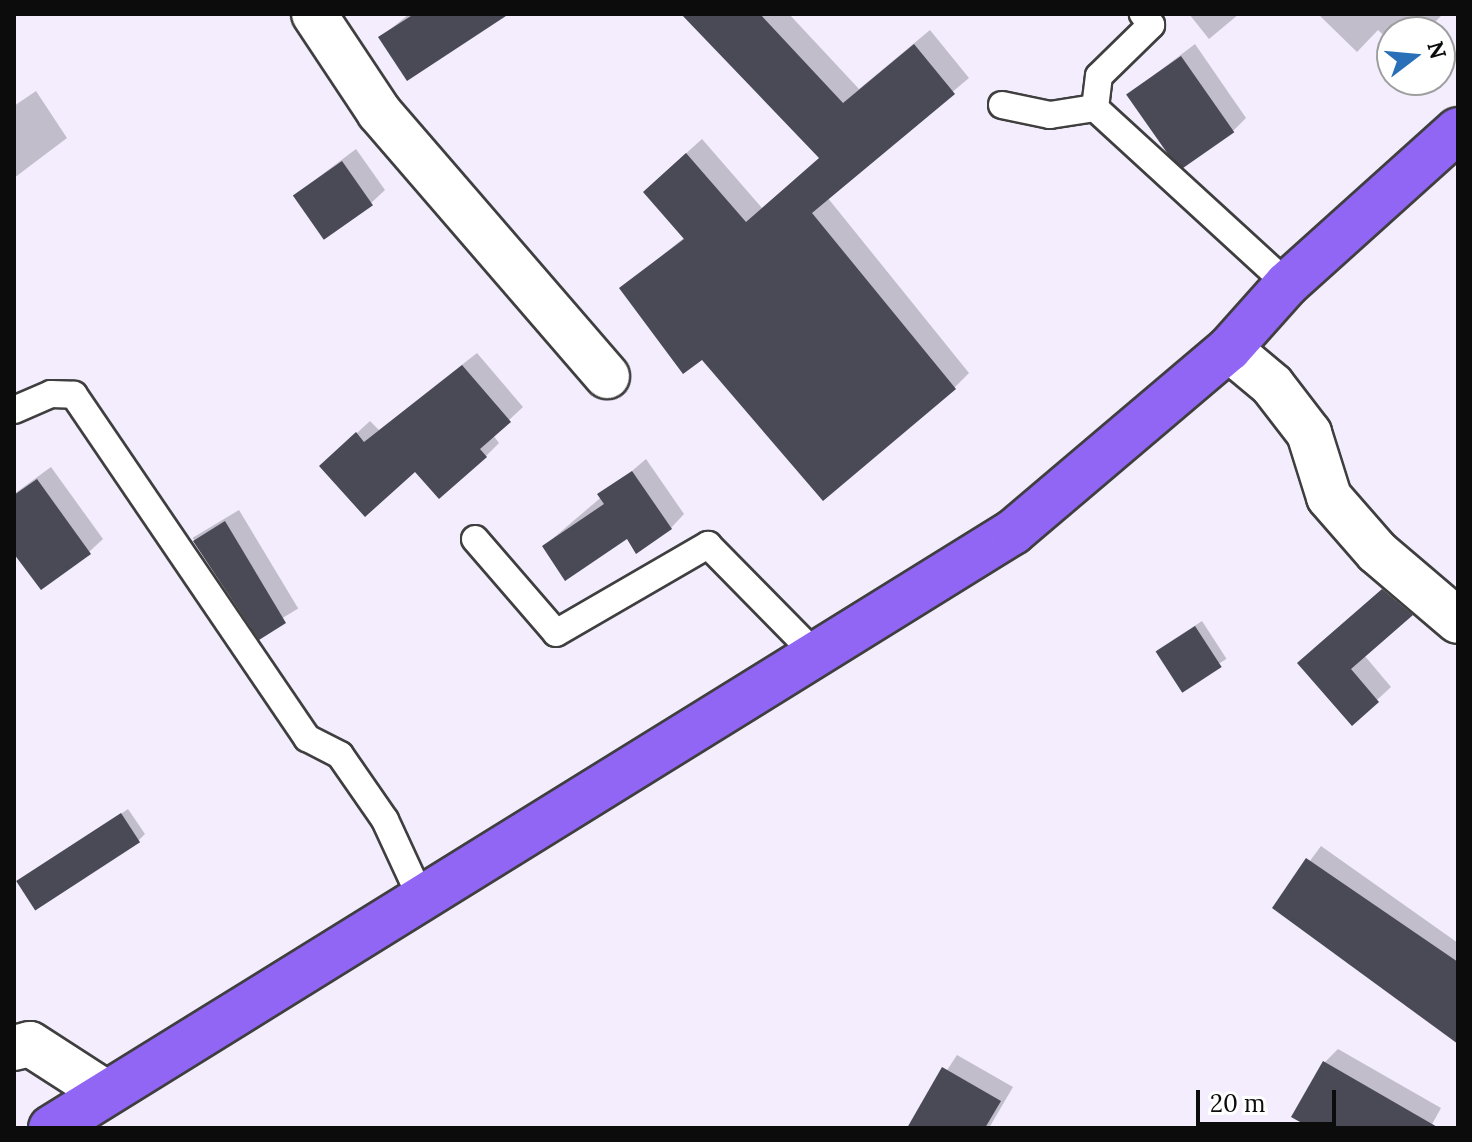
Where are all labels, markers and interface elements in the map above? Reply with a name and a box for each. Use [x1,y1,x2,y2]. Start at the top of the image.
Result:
north arrow [1376,16,1456,96]
text: N [1421,38,1453,62]
scale bar [1200,1074,1340,1124]
text: 20 m [1210,1088,1266,1119]

